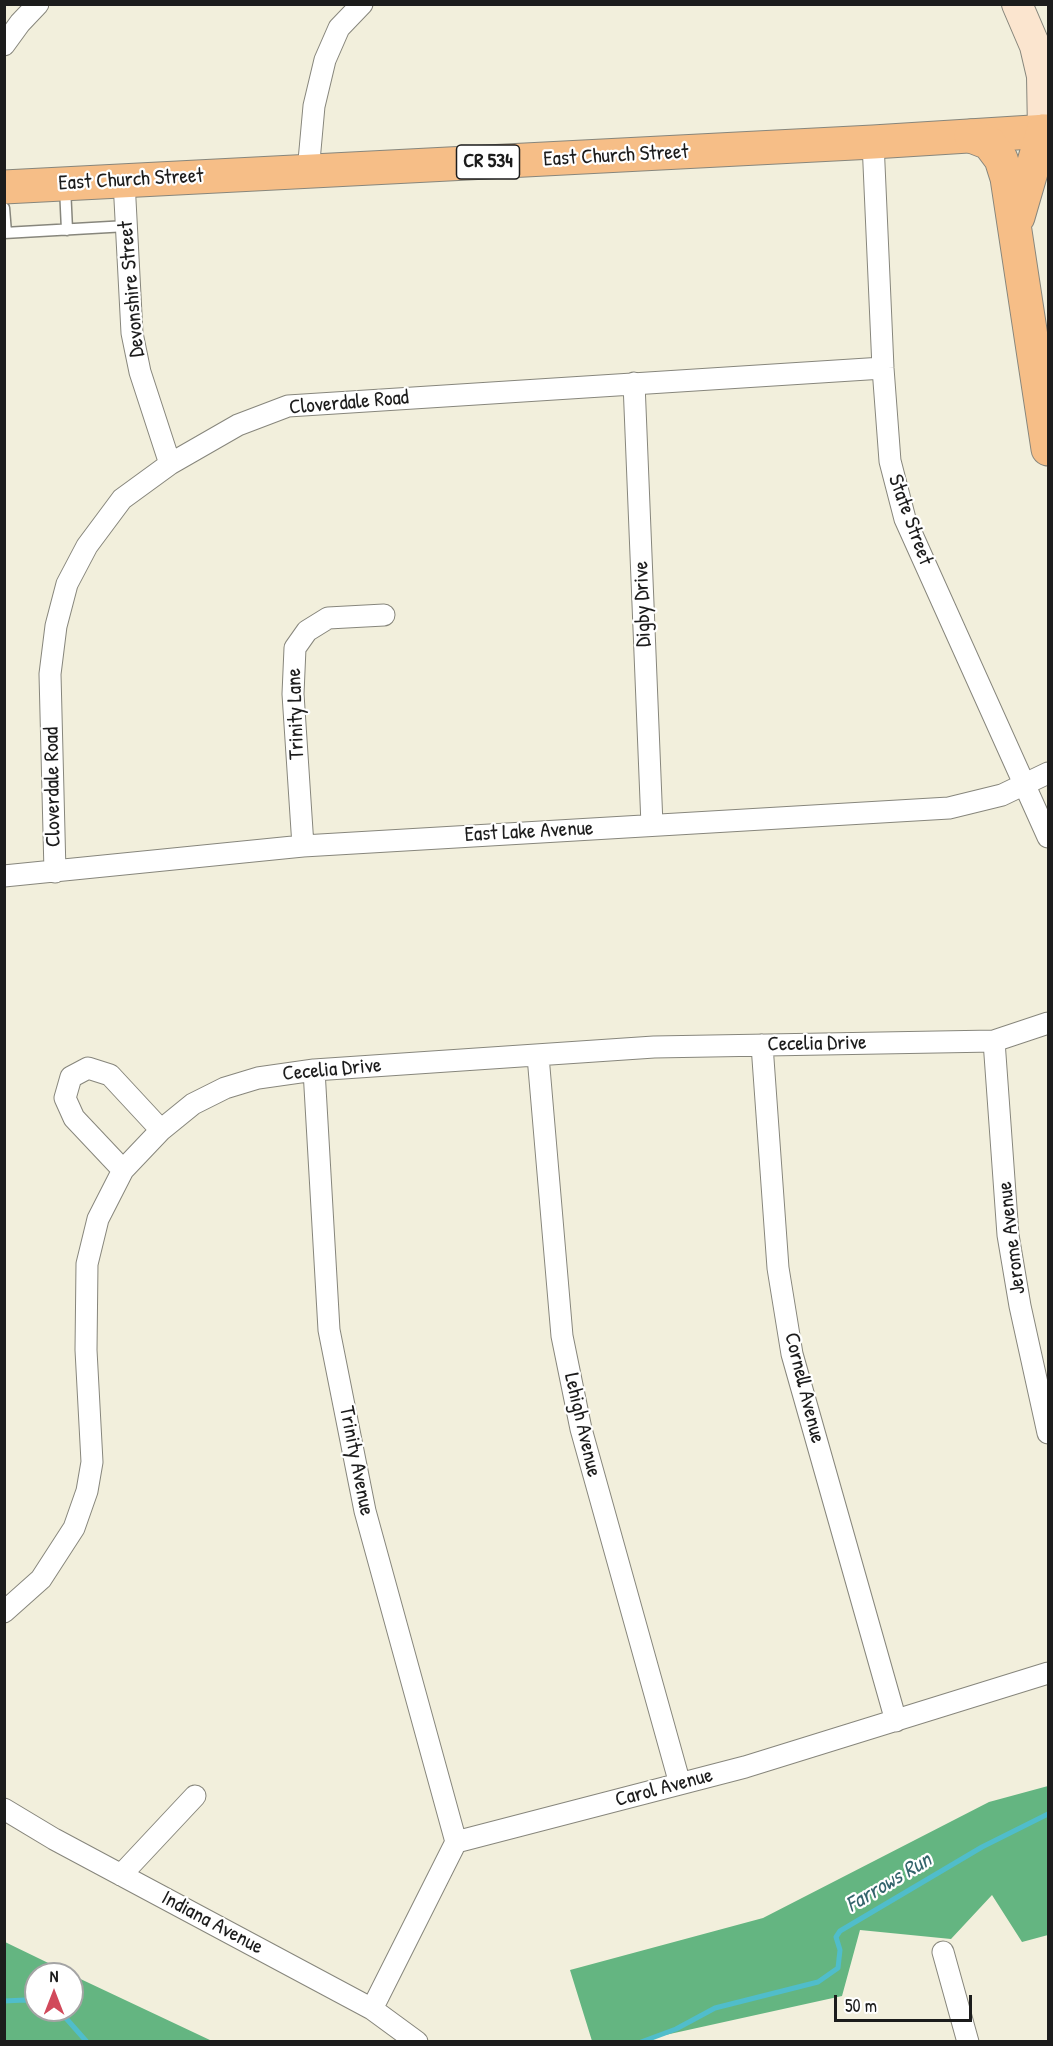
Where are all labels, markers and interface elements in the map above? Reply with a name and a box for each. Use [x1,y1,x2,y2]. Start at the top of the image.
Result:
street label: East Church Street [543,140,689,172]
road number: CR 534 [456,145,520,179]
street label: East Church Street [58,164,204,196]
street label: Devonshire Street [114,220,150,358]
street label: Cloverdale Road [288,385,410,421]
street label: State Street [882,471,938,569]
street label: Digby Drive [629,561,657,647]
street label: Trinity Lane [282,668,310,760]
street label: Cloverdale Road [39,727,67,847]
street label: East Lake Avenue [464,816,594,848]
street label: Cecelia Drive [767,1031,867,1057]
street label: Cecelia Drive [281,1053,383,1087]
street label: Jerome Avenue [993,1180,1031,1296]
street label: Cornell Avenue [778,1330,830,1446]
street label: Lehigh Avenue [558,1371,606,1479]
street label: Trinity Avenue [333,1404,379,1518]
street label: Carol Avenue [612,1763,716,1813]
water label: Farrows Run [841,1847,937,1919]
street label: Indiana Avenue [157,1886,267,1960]
north arrow [24,1962,84,2022]
text: N [50,1965,58,1987]
scale bar [837,1983,975,2021]
text: 50 m [845,1993,877,2018]

